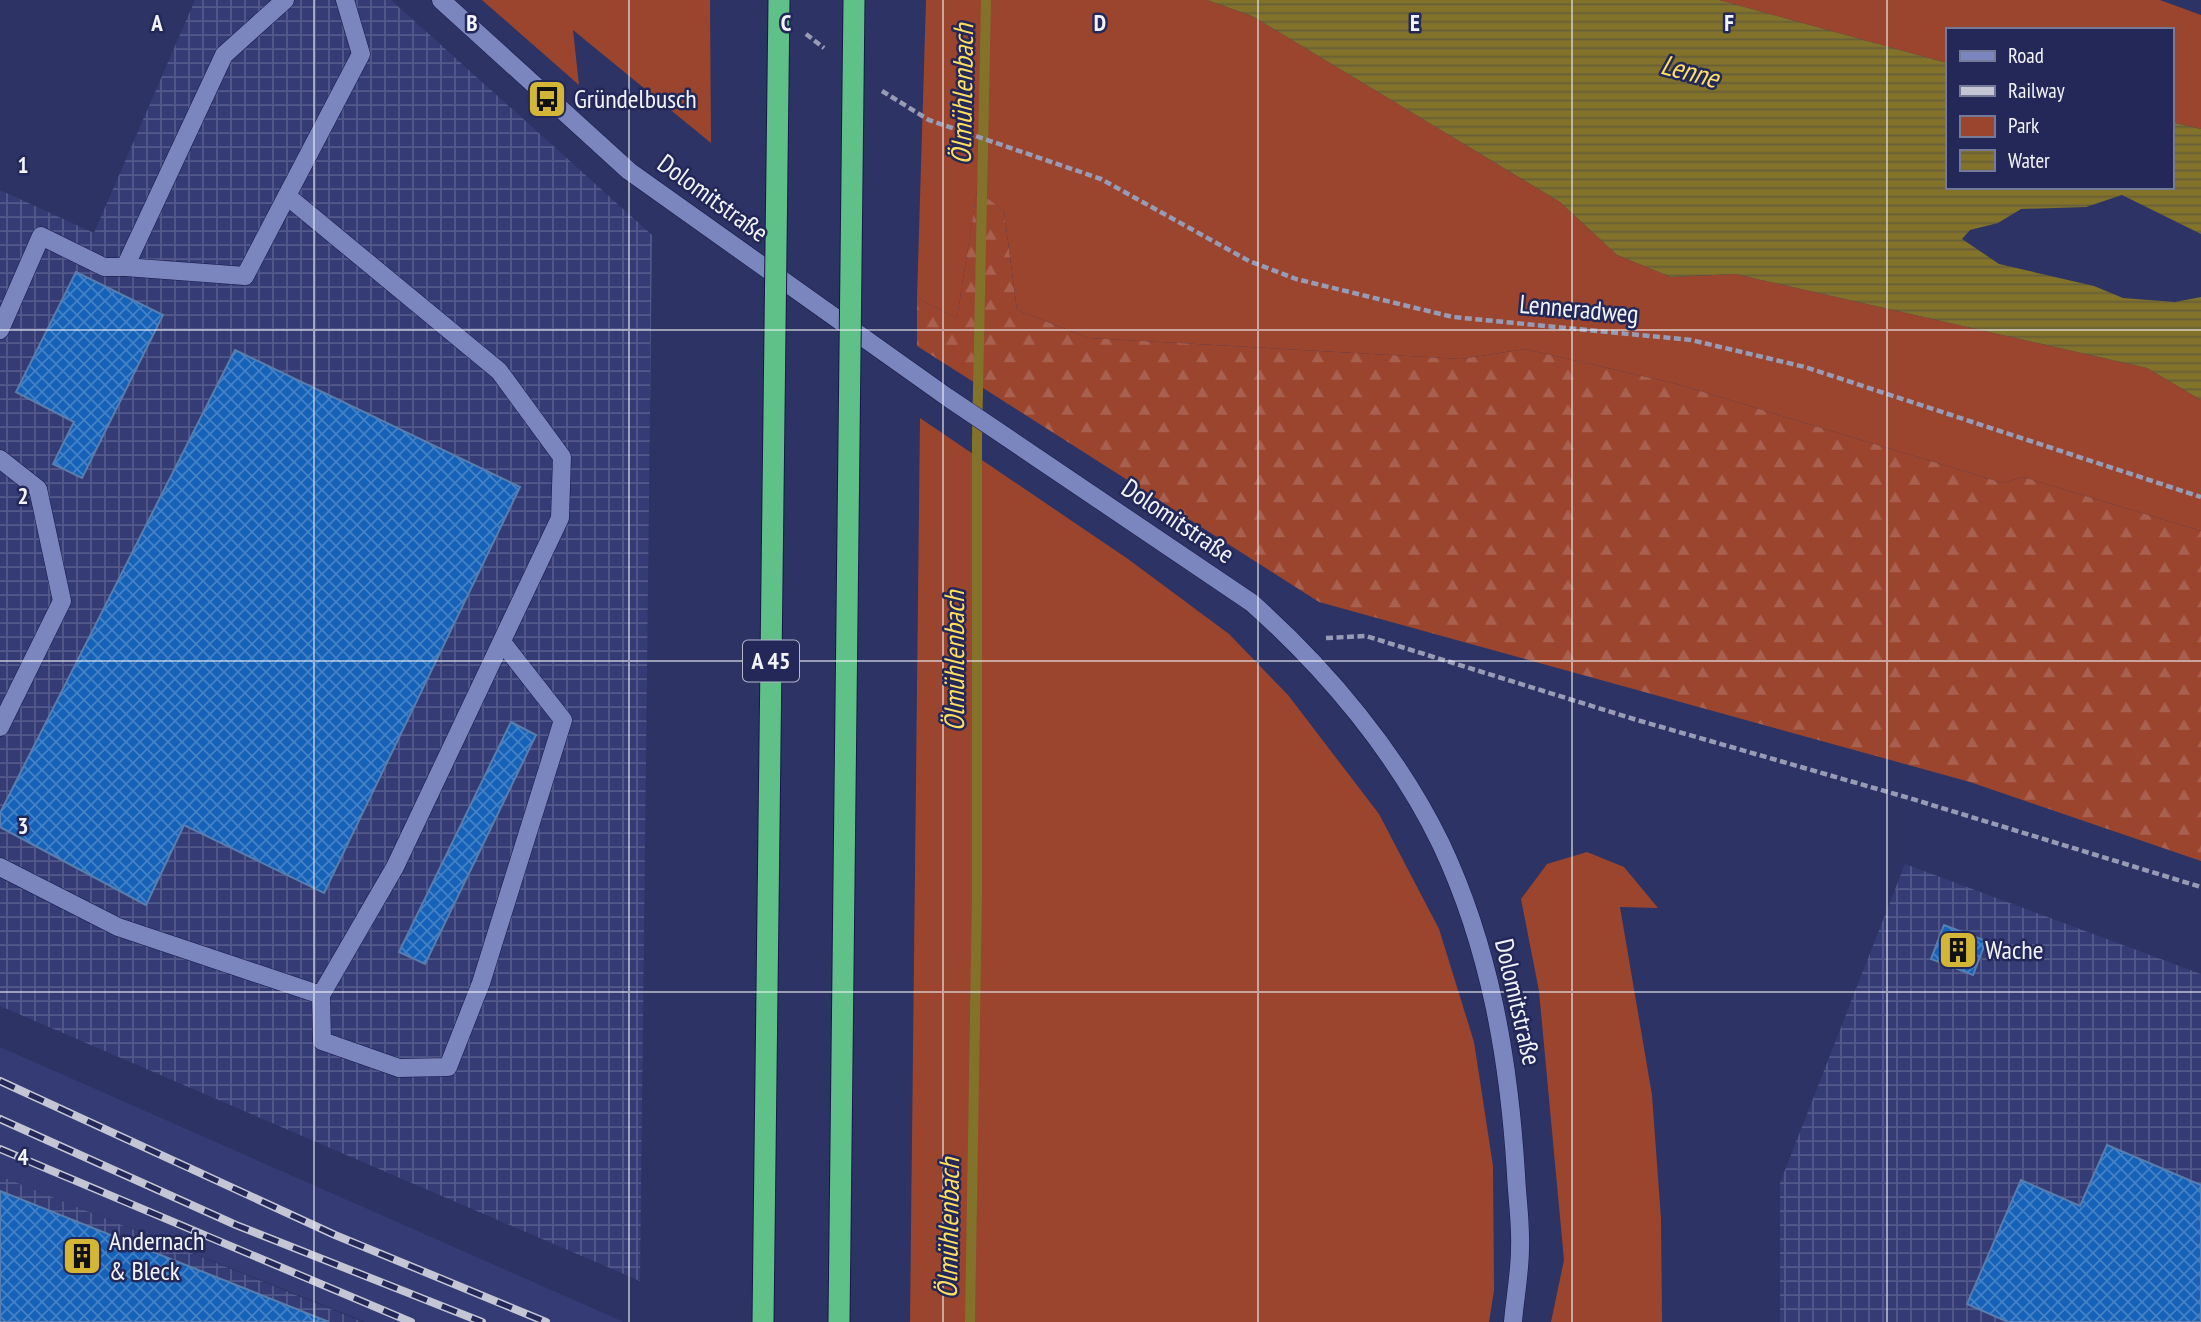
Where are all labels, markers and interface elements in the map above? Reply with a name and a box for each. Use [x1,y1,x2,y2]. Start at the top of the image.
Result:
text: A [150,8,163,37]
text: B [466,8,478,37]
text: C [781,8,792,37]
text: D [1094,8,1106,37]
text: E [1410,8,1420,37]
text: F [1724,8,1734,37]
water label: Ölmühlenbach [942,22,981,165]
legend [1946,28,2173,189]
text: Road [2008,42,2044,69]
water label: Lenne [1657,45,1725,97]
text: Railway [2008,77,2065,104]
bus stop icon: Gründelbusch [526,78,568,120]
place label: Gründelbusch [574,82,697,115]
text: Park [2008,112,2039,139]
street label: Dolomitstraße [652,146,775,249]
text: Water [2008,147,2050,174]
text: 1 [18,150,29,179]
street label: Lenneradweg [1518,287,1640,330]
street label: Dolomitstraße [1116,471,1241,570]
text: 2 [18,481,29,510]
water label: Ölmühlenbach [935,589,972,731]
road number: A 45 [743,640,799,682]
text: 3 [18,811,29,840]
building icon: Wache [1937,929,1979,971]
place label: Wache [1985,933,2043,966]
street label: Dolomitstraße [1488,935,1549,1068]
text: 4 [18,1142,29,1171]
water label: Ölmühlenbach [928,1156,967,1299]
place label: Andernach & Bleck [109,1224,204,1287]
building icon: Andernach & Bleck [61,1235,103,1277]

